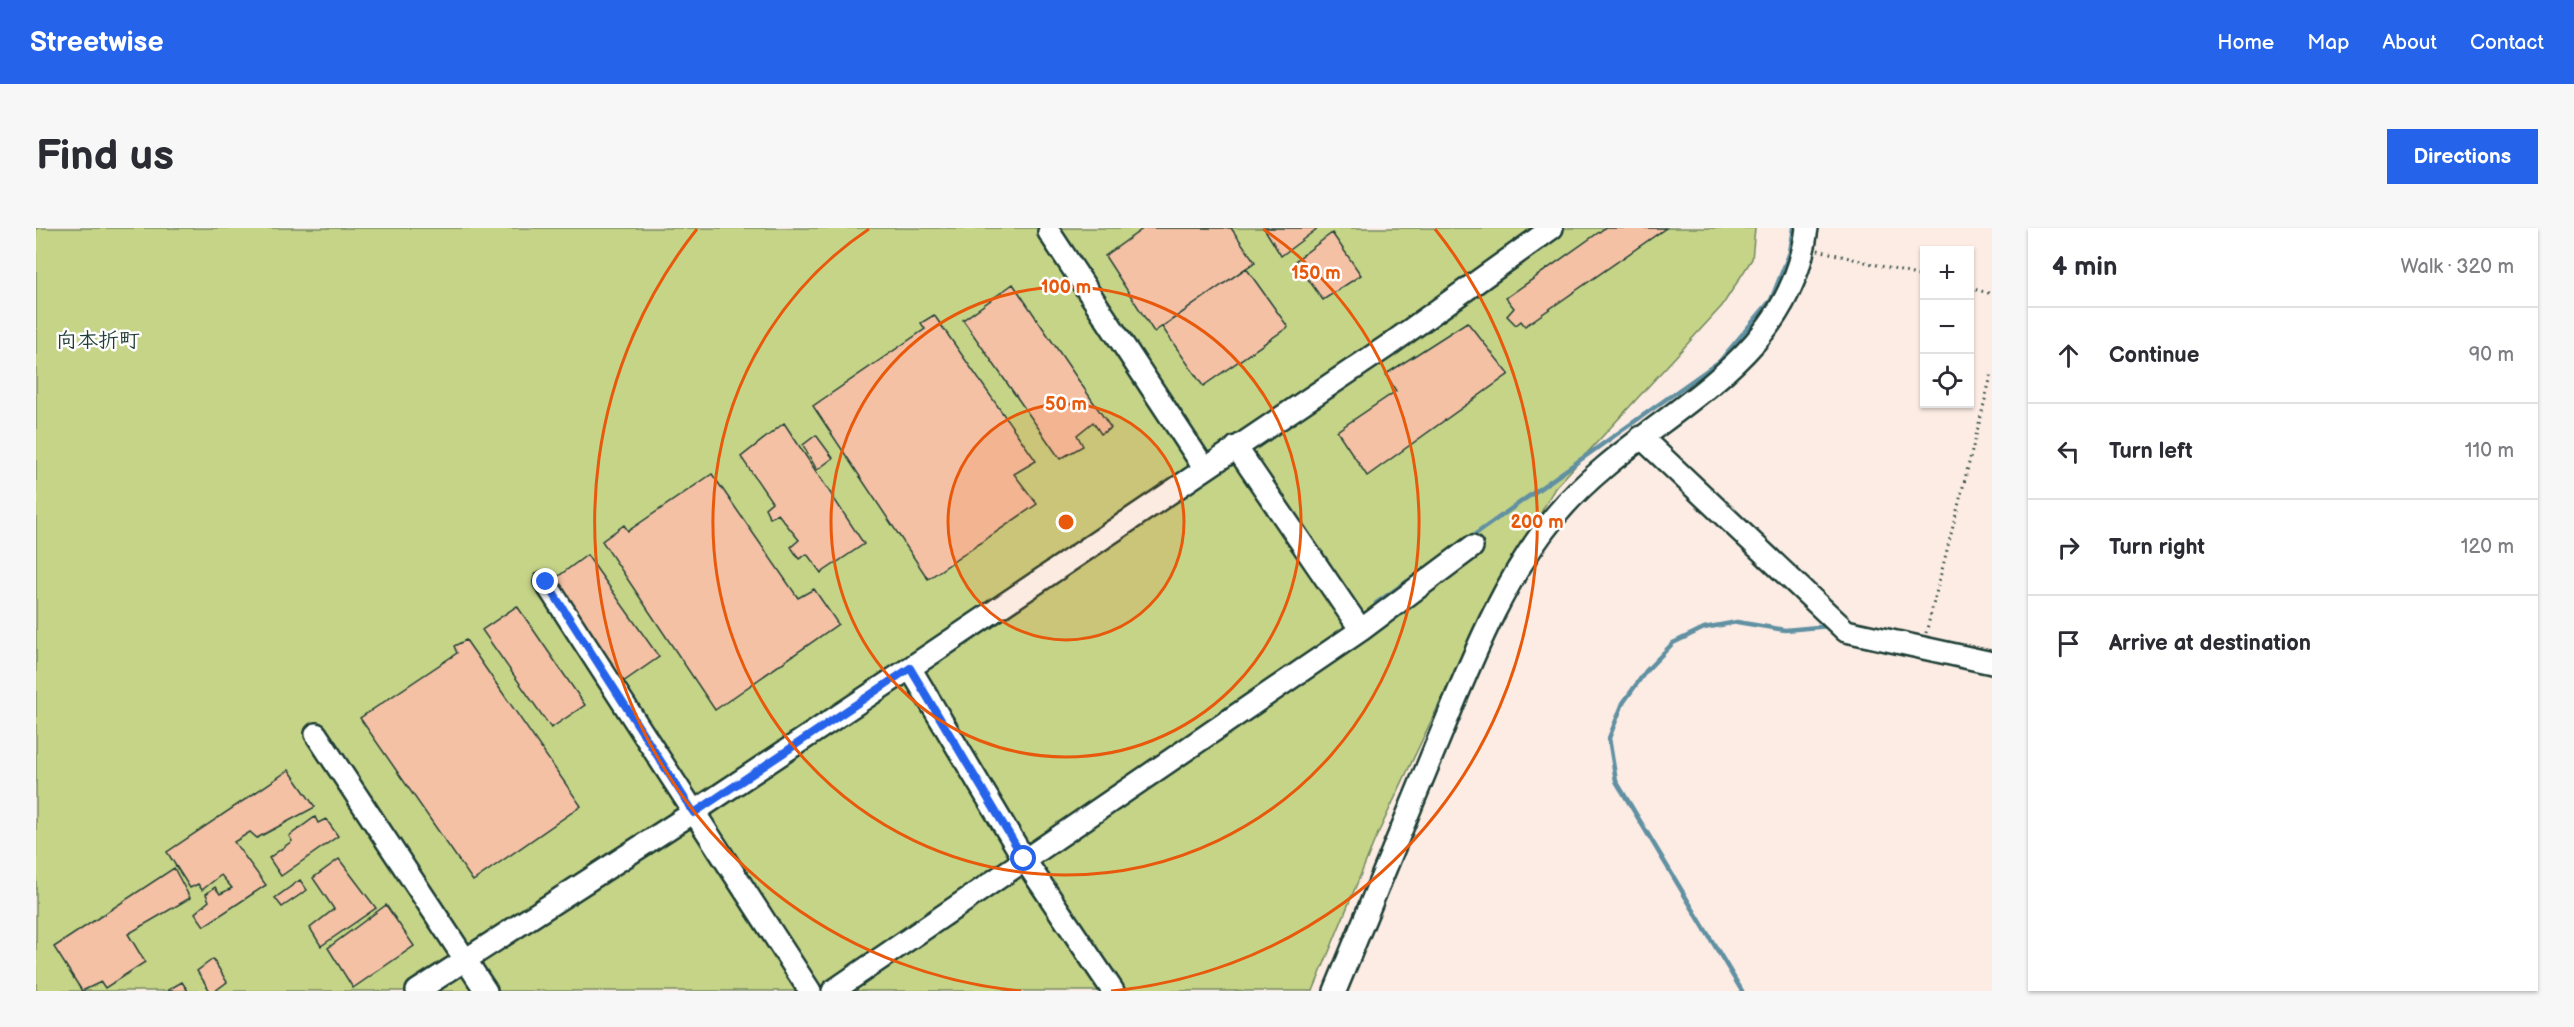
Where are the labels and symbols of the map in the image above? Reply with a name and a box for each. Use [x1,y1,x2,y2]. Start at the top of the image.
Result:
text: 150 m [1291,263,1341,284]
text: 100 m [1041,277,1091,298]
district label: 向本折町 [56,328,140,353]
text: 50 m [1045,394,1087,415]
centre of rings [1056,512,1076,532]
text: 200 m [1510,512,1564,533]
route end [532,568,558,594]
route start [1010,845,1036,871]

